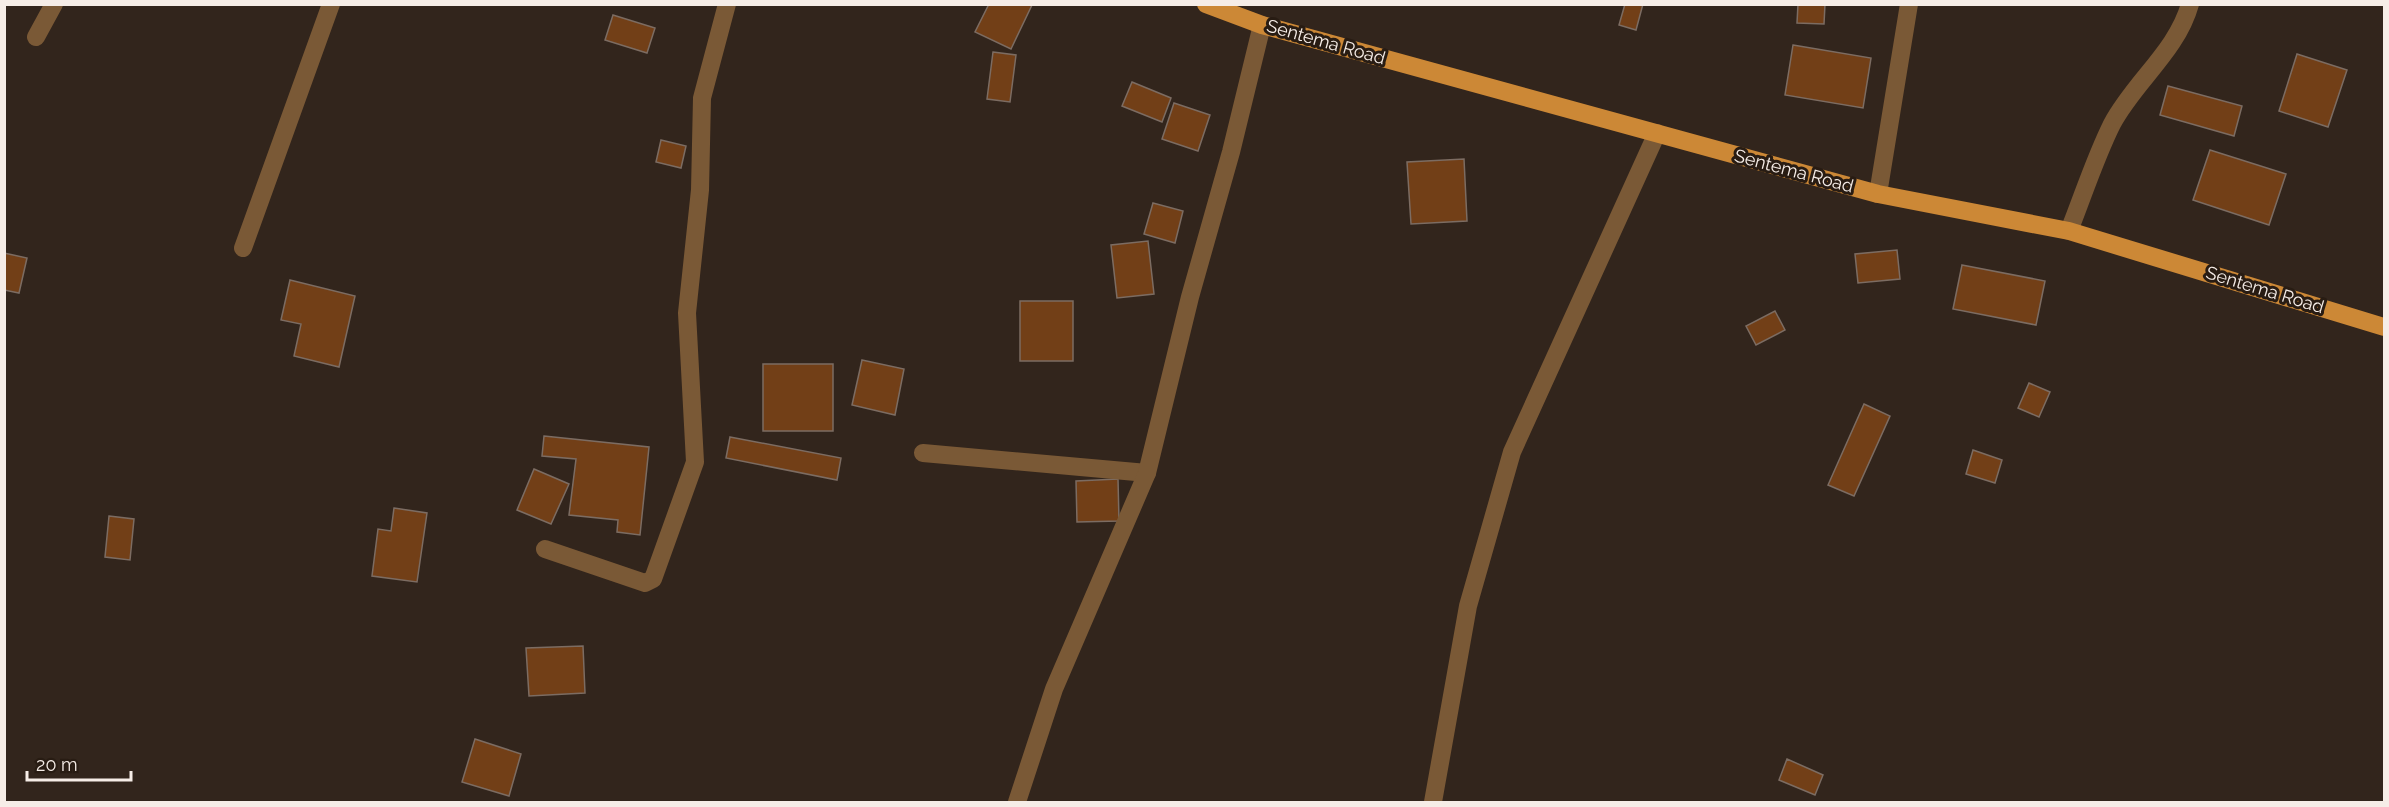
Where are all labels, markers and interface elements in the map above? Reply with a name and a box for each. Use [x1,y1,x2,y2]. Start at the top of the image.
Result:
street label: Sentema Road [1264,15,1388,68]
street label: Sentema Road [1732,145,1856,197]
street label: Sentema Road [2204,262,2327,317]
scale bar [27,744,130,782]
text: 20 m [36,754,78,775]

